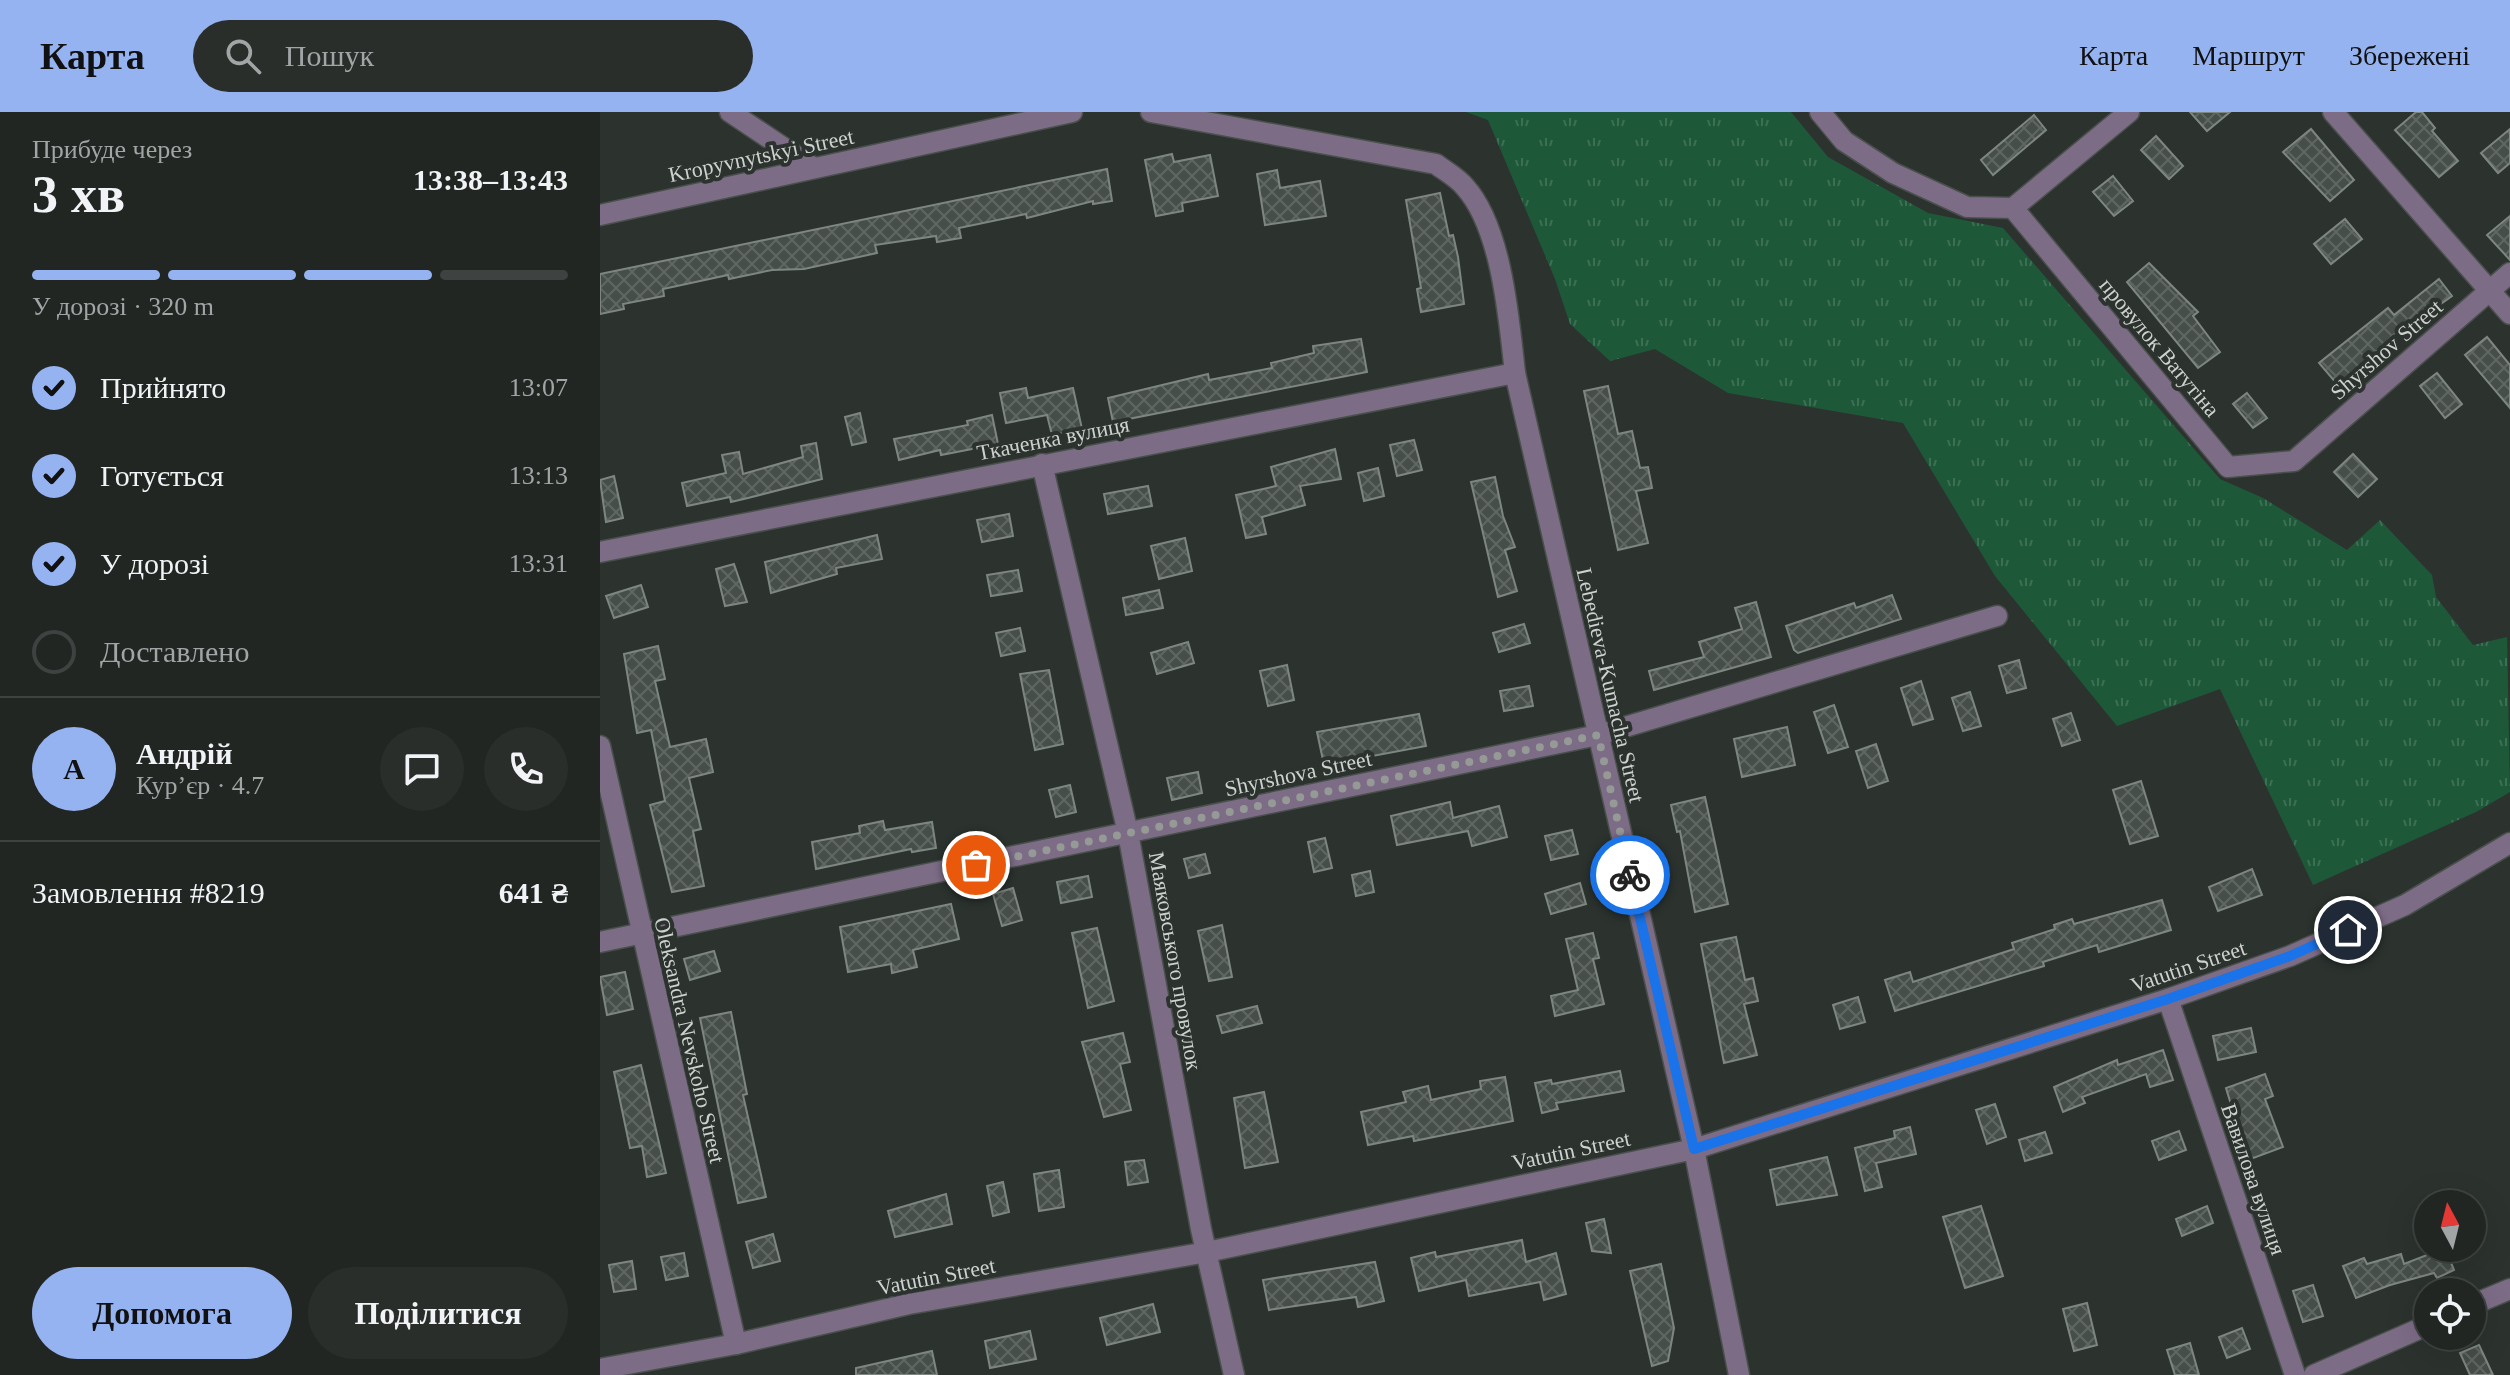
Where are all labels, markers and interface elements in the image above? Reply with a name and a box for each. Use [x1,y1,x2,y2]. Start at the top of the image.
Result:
search box [193,20,753,92]
icon: search [221,34,265,78]
text: Карта [40,35,145,77]
text: Пошук [285,39,374,72]
text: Карта [2079,40,2148,71]
text: Маршрут [2192,40,2305,71]
text: Збережені [2349,40,2470,71]
street label: Kropyvnytskyi Street [666,124,856,187]
text: Прибуде через [32,135,192,164]
text: 13:38–13:43 [413,163,568,196]
text: 3 хв [32,166,125,223]
street label: провулок Ватутіна [2094,273,2225,422]
text: У дорозі · 320 m [32,292,214,321]
street label: Shyrshov Street [2325,294,2447,405]
icon: check [32,366,76,410]
text: Прийнято [100,371,226,404]
text: 13:07 [509,373,568,402]
street label: Ткаченка вулиця [975,411,1131,466]
icon: check [32,454,76,498]
text: Готується [100,459,224,492]
text: 13:13 [509,461,568,490]
icon: check [32,542,76,586]
text: У дорозі [100,547,209,580]
text: 13:31 [509,549,568,578]
street label: Lebedieva-Kumacha Street [1571,565,1650,805]
text: Доставлено [100,635,249,668]
button: chat [380,727,464,811]
button: phone [484,727,568,811]
text: Андрій [136,737,232,770]
street label: Shyrshova Street [1222,746,1374,801]
text: А [63,752,85,785]
text: Кур’єр · 4.7 [136,771,264,800]
pin [942,831,1010,899]
courier [1590,835,1670,915]
icon: bag [954,843,998,887]
street label: Маяковського провулок [1144,850,1207,1073]
icon: bike [1608,853,1652,897]
text: Замовлення #8219 [32,876,265,909]
text: 641 ₴ [499,876,568,909]
pin [2314,896,2382,964]
icon: home [2326,908,2370,952]
street label: Oleksandra Nevskoho Street [649,915,730,1166]
street label: Vatutin Street [2127,935,2249,998]
street label: Вавилова вулиця [2216,1100,2291,1258]
street label: Vatutin Street [1510,1126,1633,1175]
north arrow [2414,1190,2486,1262]
map controls [2414,1190,2486,1350]
street label: Vatutin Street [875,1253,998,1300]
button: Допомога [32,1267,292,1359]
button: Поділитися [308,1267,568,1359]
button: locate [2414,1278,2486,1350]

